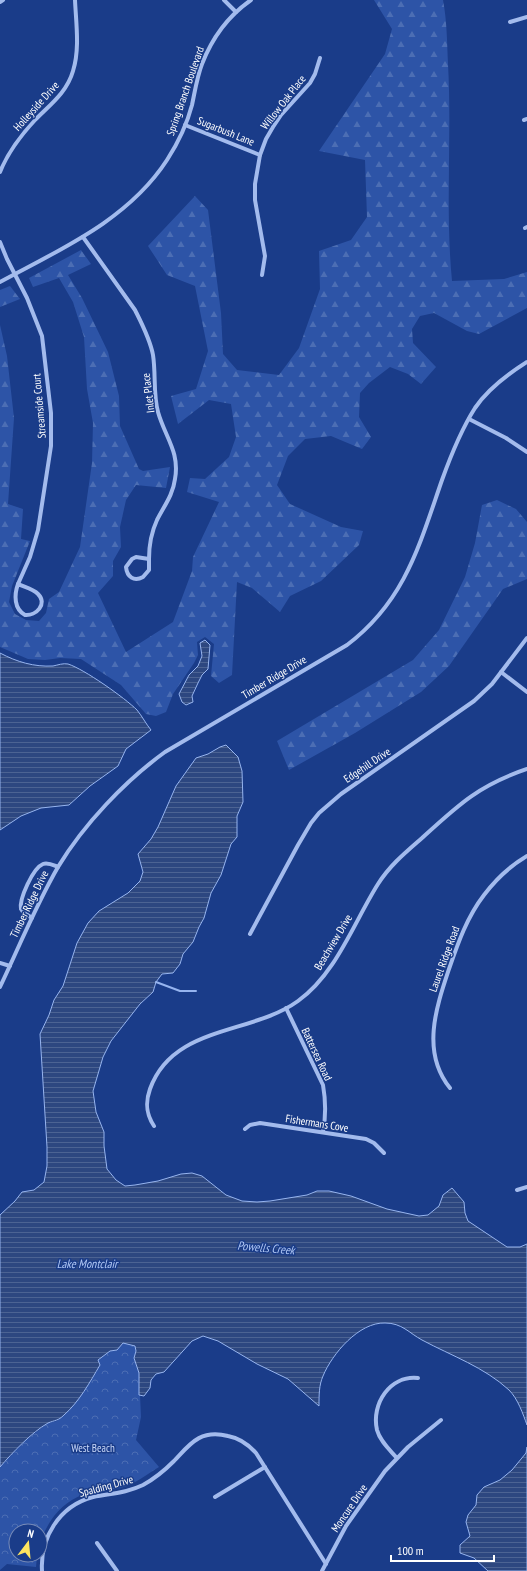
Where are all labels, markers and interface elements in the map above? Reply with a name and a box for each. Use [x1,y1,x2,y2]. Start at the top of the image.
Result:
street label: Spring Branch Boulevard [163,44,207,137]
street label: Willow Oak Place [257,72,309,132]
street label: Holleyside Drive [10,78,62,134]
street label: Sugarbush Lane [195,113,257,149]
street label: Inlet Place [139,372,157,414]
street label: Streamside Court [29,373,49,439]
street label: Timber Ridge Drive [239,652,309,702]
street label: Edgehill Drive [341,744,393,786]
street label: Timber Ridge Drive [7,868,52,940]
street label: Beachview Drive [311,911,355,972]
street label: Laurel Ridge Road [426,924,462,994]
street label: Battersea Road [299,1025,335,1083]
street label: Fishermans Cove [284,1111,350,1135]
water label: Powells Creek [237,1238,297,1258]
water label: Lake Montclair [57,1256,119,1271]
park label: West Beach [71,1441,115,1455]
street label: Spalding Drive [77,1472,135,1500]
street label: Moncure Drive [328,1481,370,1535]
north arrow [8,1523,48,1563]
text: N [26,1526,36,1541]
scale bar [391,1537,494,1563]
text: 100 m [397,1543,424,1558]

